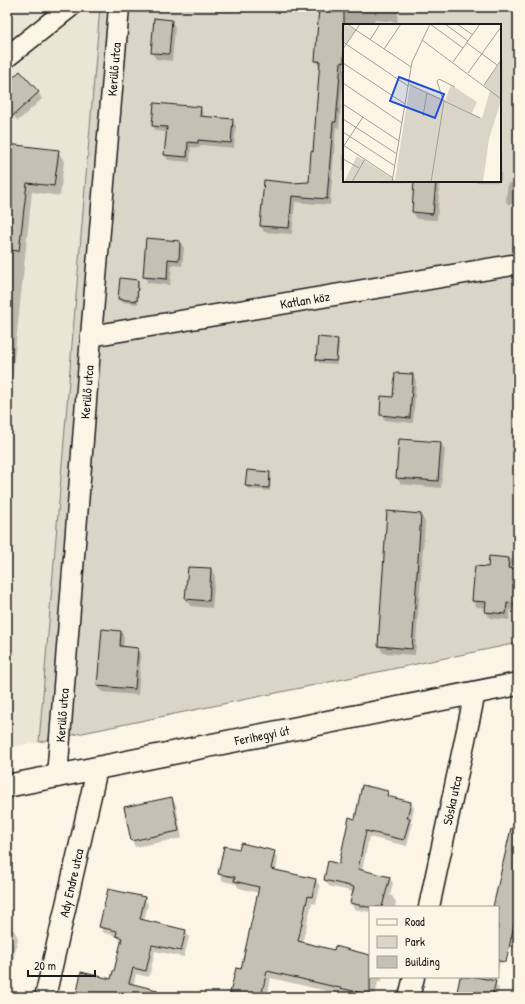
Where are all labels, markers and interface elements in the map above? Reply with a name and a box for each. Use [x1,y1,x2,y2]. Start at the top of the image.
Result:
inset map [343,24,501,182]
street label: Kerülő utca [102,42,125,97]
street label: Katlan köz [279,287,332,313]
street label: Kerülő utca [76,365,98,420]
street label: Kerülő utca [51,688,73,743]
street label: Ferihegyi út [232,721,291,750]
street label: Sóska utca [438,774,466,827]
street label: Ady Endre utca [54,847,88,919]
legend [369,906,499,978]
text: Road [405,913,425,930]
text: Park [405,933,425,950]
scale bar [28,952,95,978]
text: Building [405,953,440,970]
text: 20 m [34,957,56,974]

